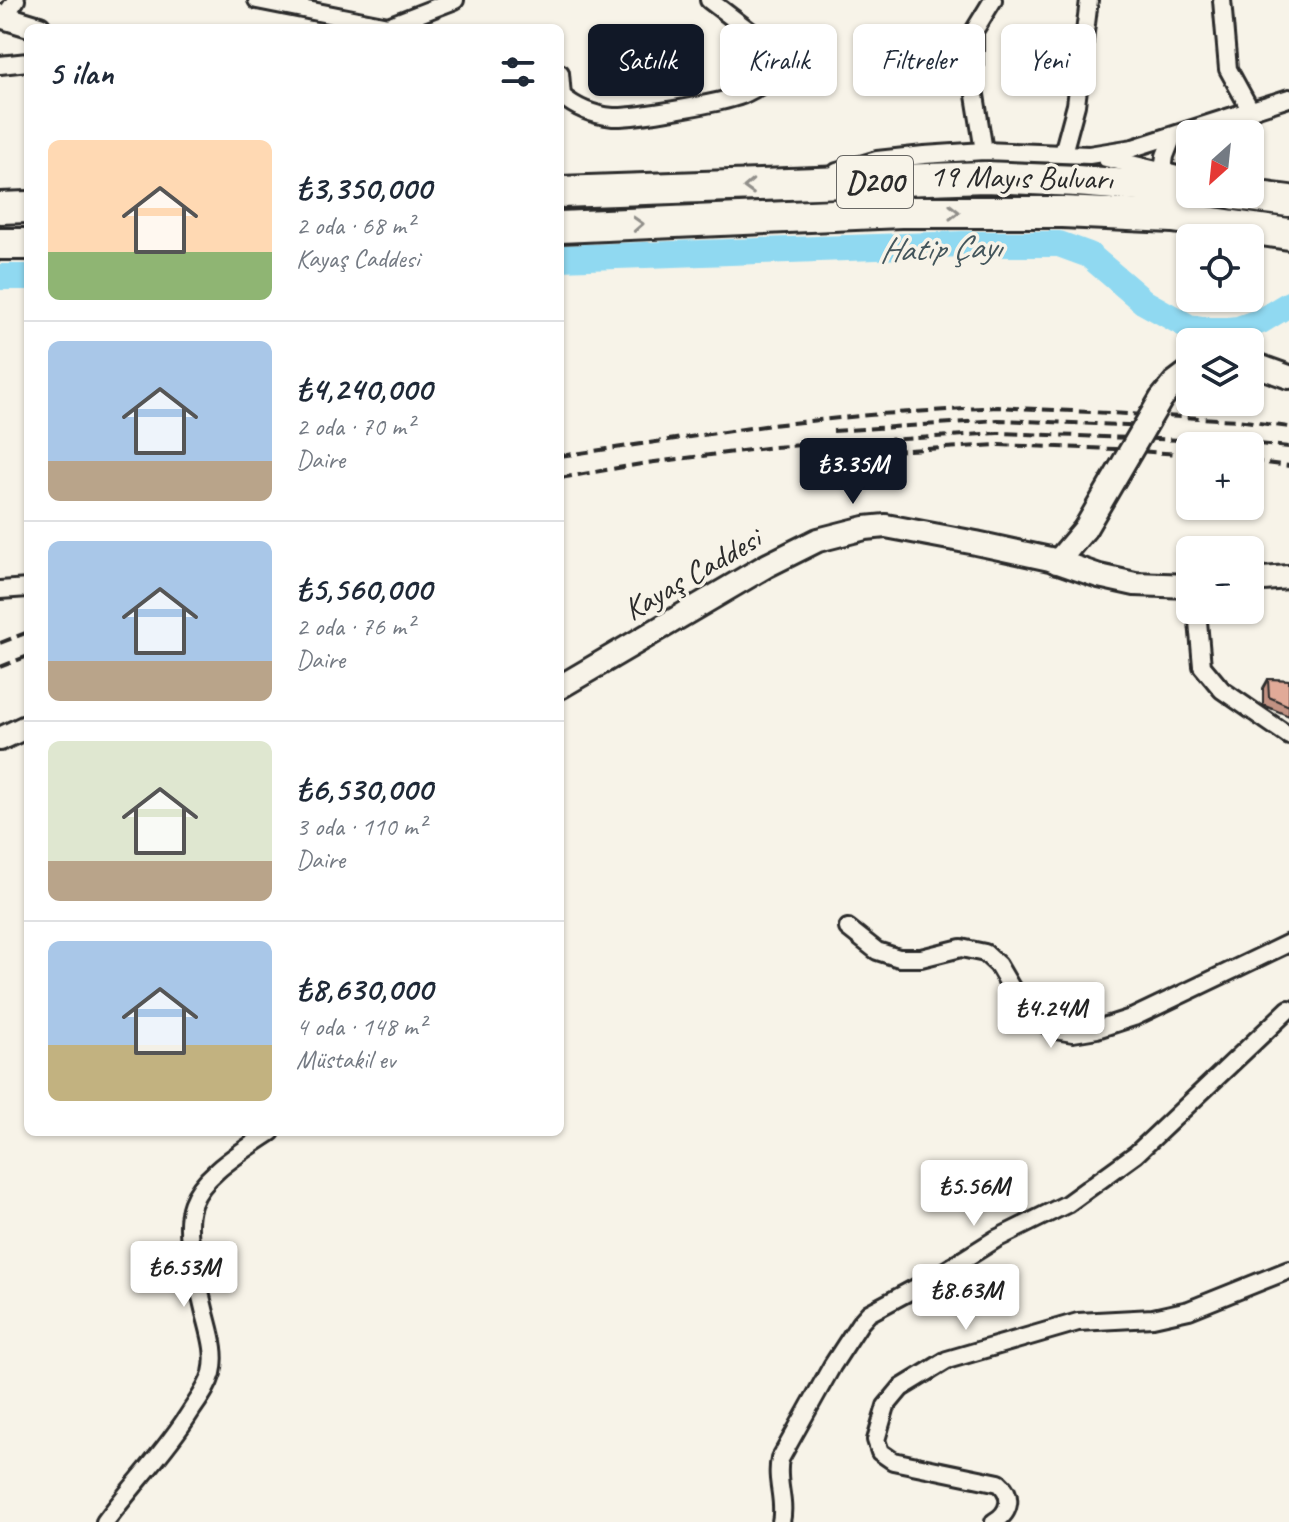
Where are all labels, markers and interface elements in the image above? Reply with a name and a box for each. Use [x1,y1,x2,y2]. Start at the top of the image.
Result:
chip: Satılık [588,24,704,96]
chip: Kiralık [720,24,837,96]
chip: Filtreler [853,24,985,96]
chip: Yeni [1001,24,1096,96]
icon: filters [496,50,540,94]
text: 5 ilan [48,51,113,94]
north arrow [1176,120,1264,208]
map controls [1176,120,1264,624]
street label: 19 Mayıs Bulvarı [929,155,1115,199]
road number: D200 [837,156,913,208]
text: ₺3,350,000 [296,166,431,209]
icon: home [112,172,208,268]
one-way arrow [742,178,755,195]
one-way arrow [948,203,961,221]
text: 2 oda · 68 m² [296,209,414,242]
one-way arrow [632,215,645,232]
water label: Hatip Çayı [879,224,1005,272]
button: locate [1176,224,1264,312]
text: Kayaş Caddesi [296,242,419,275]
button: layers [1176,328,1264,416]
text: ₺4,240,000 [296,367,432,410]
icon: home [112,373,208,469]
text: 2 oda · 70 m² [296,410,414,443]
button: + [1176,432,1264,520]
pin: ₺3.35M [788,438,918,506]
text: Daire [296,443,345,476]
text: ₺3.35M [818,447,888,480]
street label: Kayaş Caddesi [616,516,772,630]
button: − [1176,536,1264,624]
text: ₺5,560,000 [296,567,432,610]
icon: home [112,573,208,669]
text: 2 oda · 76 m² [296,610,414,643]
text: Daire [296,643,345,676]
text: ₺6,530,000 [296,767,432,810]
icon: home [112,773,208,869]
text: 3 oda · 110 m² [296,810,426,843]
text: Daire [296,843,345,876]
text: ₺8,630,000 [296,967,433,1010]
icon: home [112,973,208,1069]
pin: ₺4.24M [986,982,1116,1050]
text: ₺4.24M [1016,991,1086,1024]
text: 4 oda · 148 m² [296,1010,426,1043]
text: Müstakil ev [296,1043,395,1076]
pin: ₺5.56M [909,1160,1039,1228]
text: ₺5.56M [939,1169,1009,1202]
pin: ₺6.53M [119,1241,249,1309]
text: ₺6.53M [148,1250,220,1283]
pin: ₺8.63M [901,1264,1031,1332]
text: ₺8.63M [930,1273,1002,1306]

